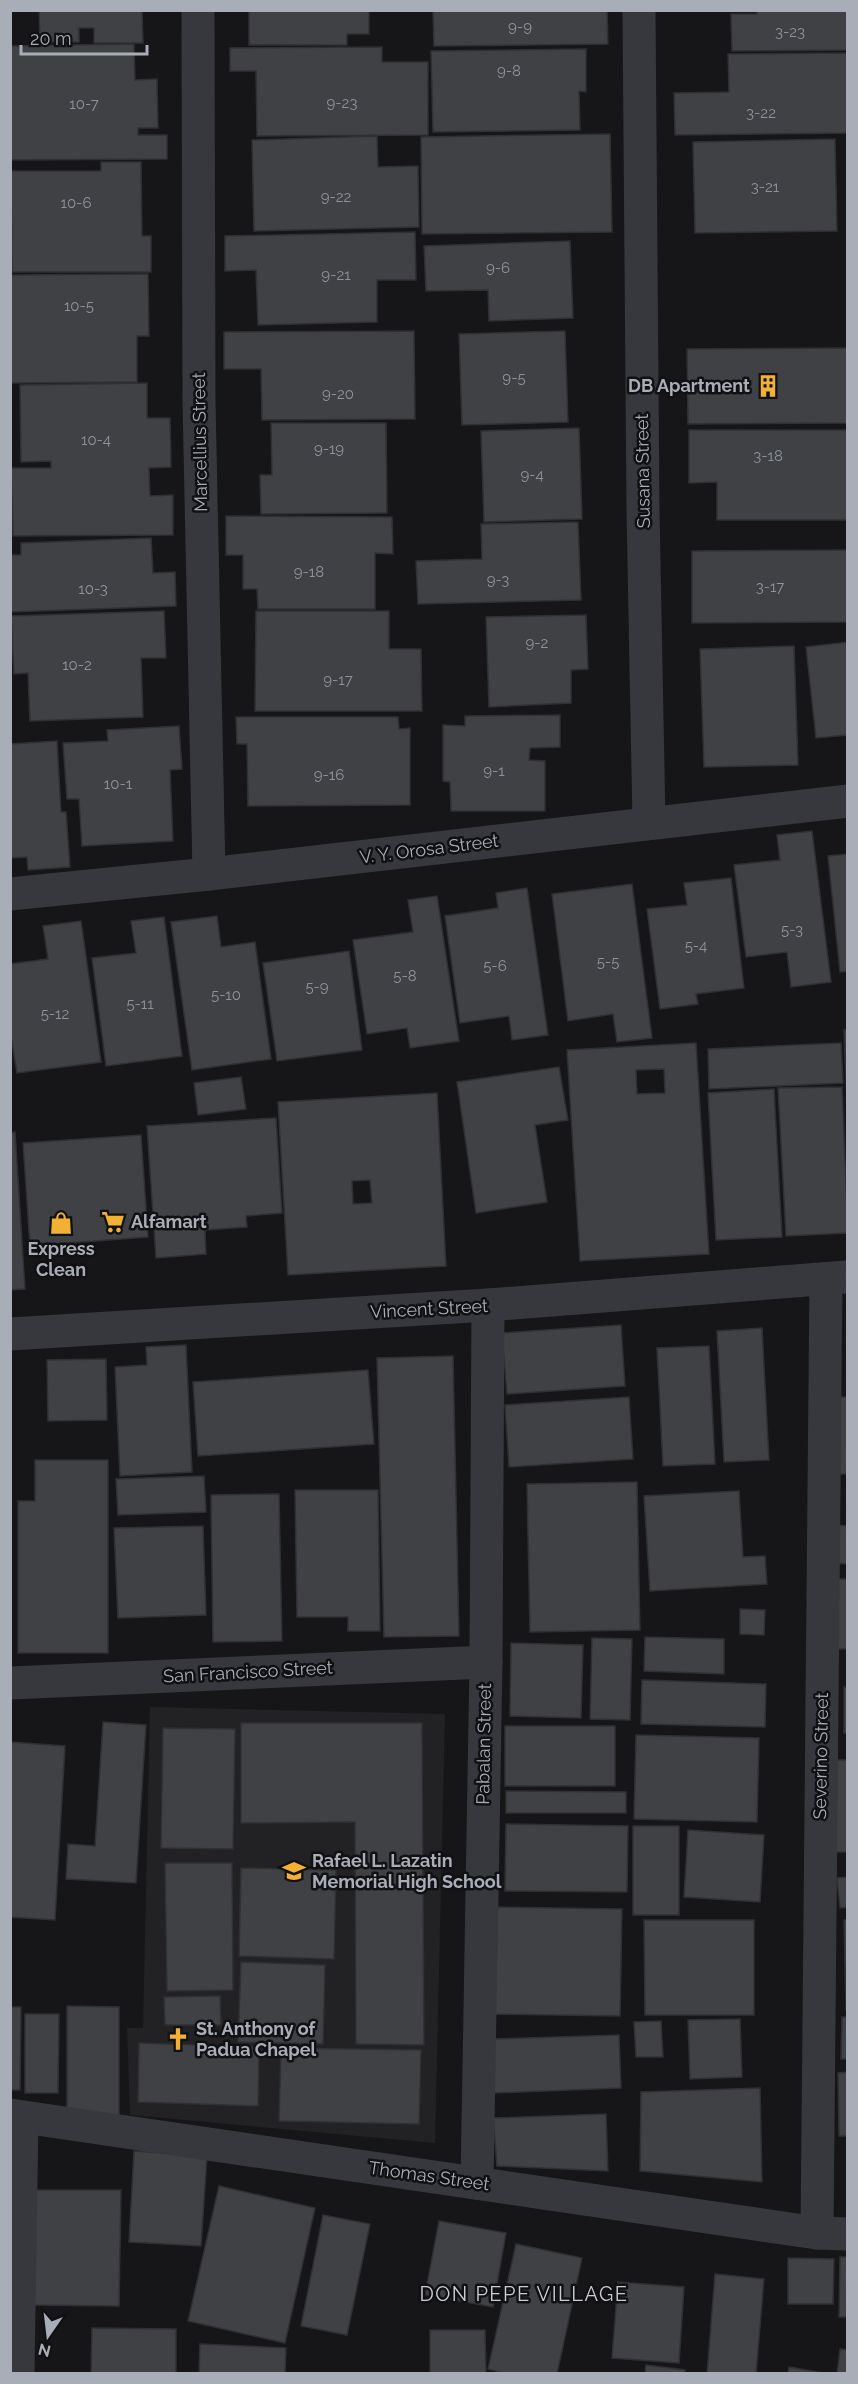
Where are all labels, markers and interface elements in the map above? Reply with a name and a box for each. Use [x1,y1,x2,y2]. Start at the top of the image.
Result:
scale bar [21,18,147,56]
house number: 9-9 [508,18,532,36]
house number: 3-23 [775,23,805,41]
text: 20 m [30,28,72,49]
house number: 9-8 [497,62,521,80]
house number: 9-23 [327,94,357,112]
house number: 10-7 [69,95,99,113]
house number: 3-22 [746,104,776,122]
house number: 3-21 [751,178,780,196]
house number: 9-22 [321,188,352,206]
house number: 10-6 [61,194,91,212]
house number: 9-6 [486,259,510,277]
house number: 9-21 [321,266,351,284]
house number: 10-5 [64,297,94,315]
house number: 9-5 [502,369,526,387]
street label: Marcellius Street [188,372,211,512]
building icon: DB Apartment [755,373,781,399]
place label: DB Apartment [628,375,750,396]
house number: 9-20 [322,385,354,403]
street label: Susana Street [631,413,654,529]
house number: 10-4 [81,431,111,449]
house number: 9-19 [314,440,344,458]
house number: 3-18 [753,447,783,465]
house number: 9-4 [520,466,544,484]
house number: 9-18 [294,563,324,581]
house number: 9-3 [487,571,509,589]
house number: 3-17 [756,578,784,596]
house number: 10-3 [78,580,108,598]
house number: 9-2 [526,634,549,652]
house number: 10-2 [62,656,92,674]
house number: 9-17 [323,671,353,689]
house number: 9-1 [483,762,505,780]
house number: 9-16 [314,766,344,784]
house number: 10-1 [104,775,133,793]
street label: V. Y. Orosa Street [358,830,500,867]
house number: 5-3 [781,921,803,939]
house number: 5-4 [685,937,707,955]
house number: 5-5 [597,953,619,971]
house number: 5-6 [483,957,507,975]
house number: 5-8 [393,967,417,985]
house number: 5-9 [305,978,329,996]
house number: 5-10 [211,986,241,1004]
house number: 5-11 [126,995,154,1013]
house number: 5-12 [41,1005,69,1023]
supermarket icon: Alfamart [100,1209,126,1235]
shop icon: Express Clean [48,1210,74,1236]
place label: Alfamart [131,1211,207,1232]
place label: Express Clean [27,1238,95,1280]
street label: Vincent Street [370,1295,488,1322]
street label: San Francisco Street [163,1657,333,1686]
street label: Pabalan Street [472,1683,495,1805]
street label: Severino Street [809,1692,832,1820]
place label: Rafael L. Lazatin Memorial High School [312,1850,502,1892]
school or university icon: Rafael L. Lazatin Memorial High School [281,1858,307,1884]
place label: St. Anthony of Padua Chapel [196,2018,317,2060]
church icon: St. Anthony of Padua Chapel [165,2026,191,2052]
street label: Thomas Street [367,2157,491,2194]
district label: DON PEPE VILLAGE [420,2282,628,2306]
north arrow [18,2306,78,2366]
text: N [36,2339,53,2361]

